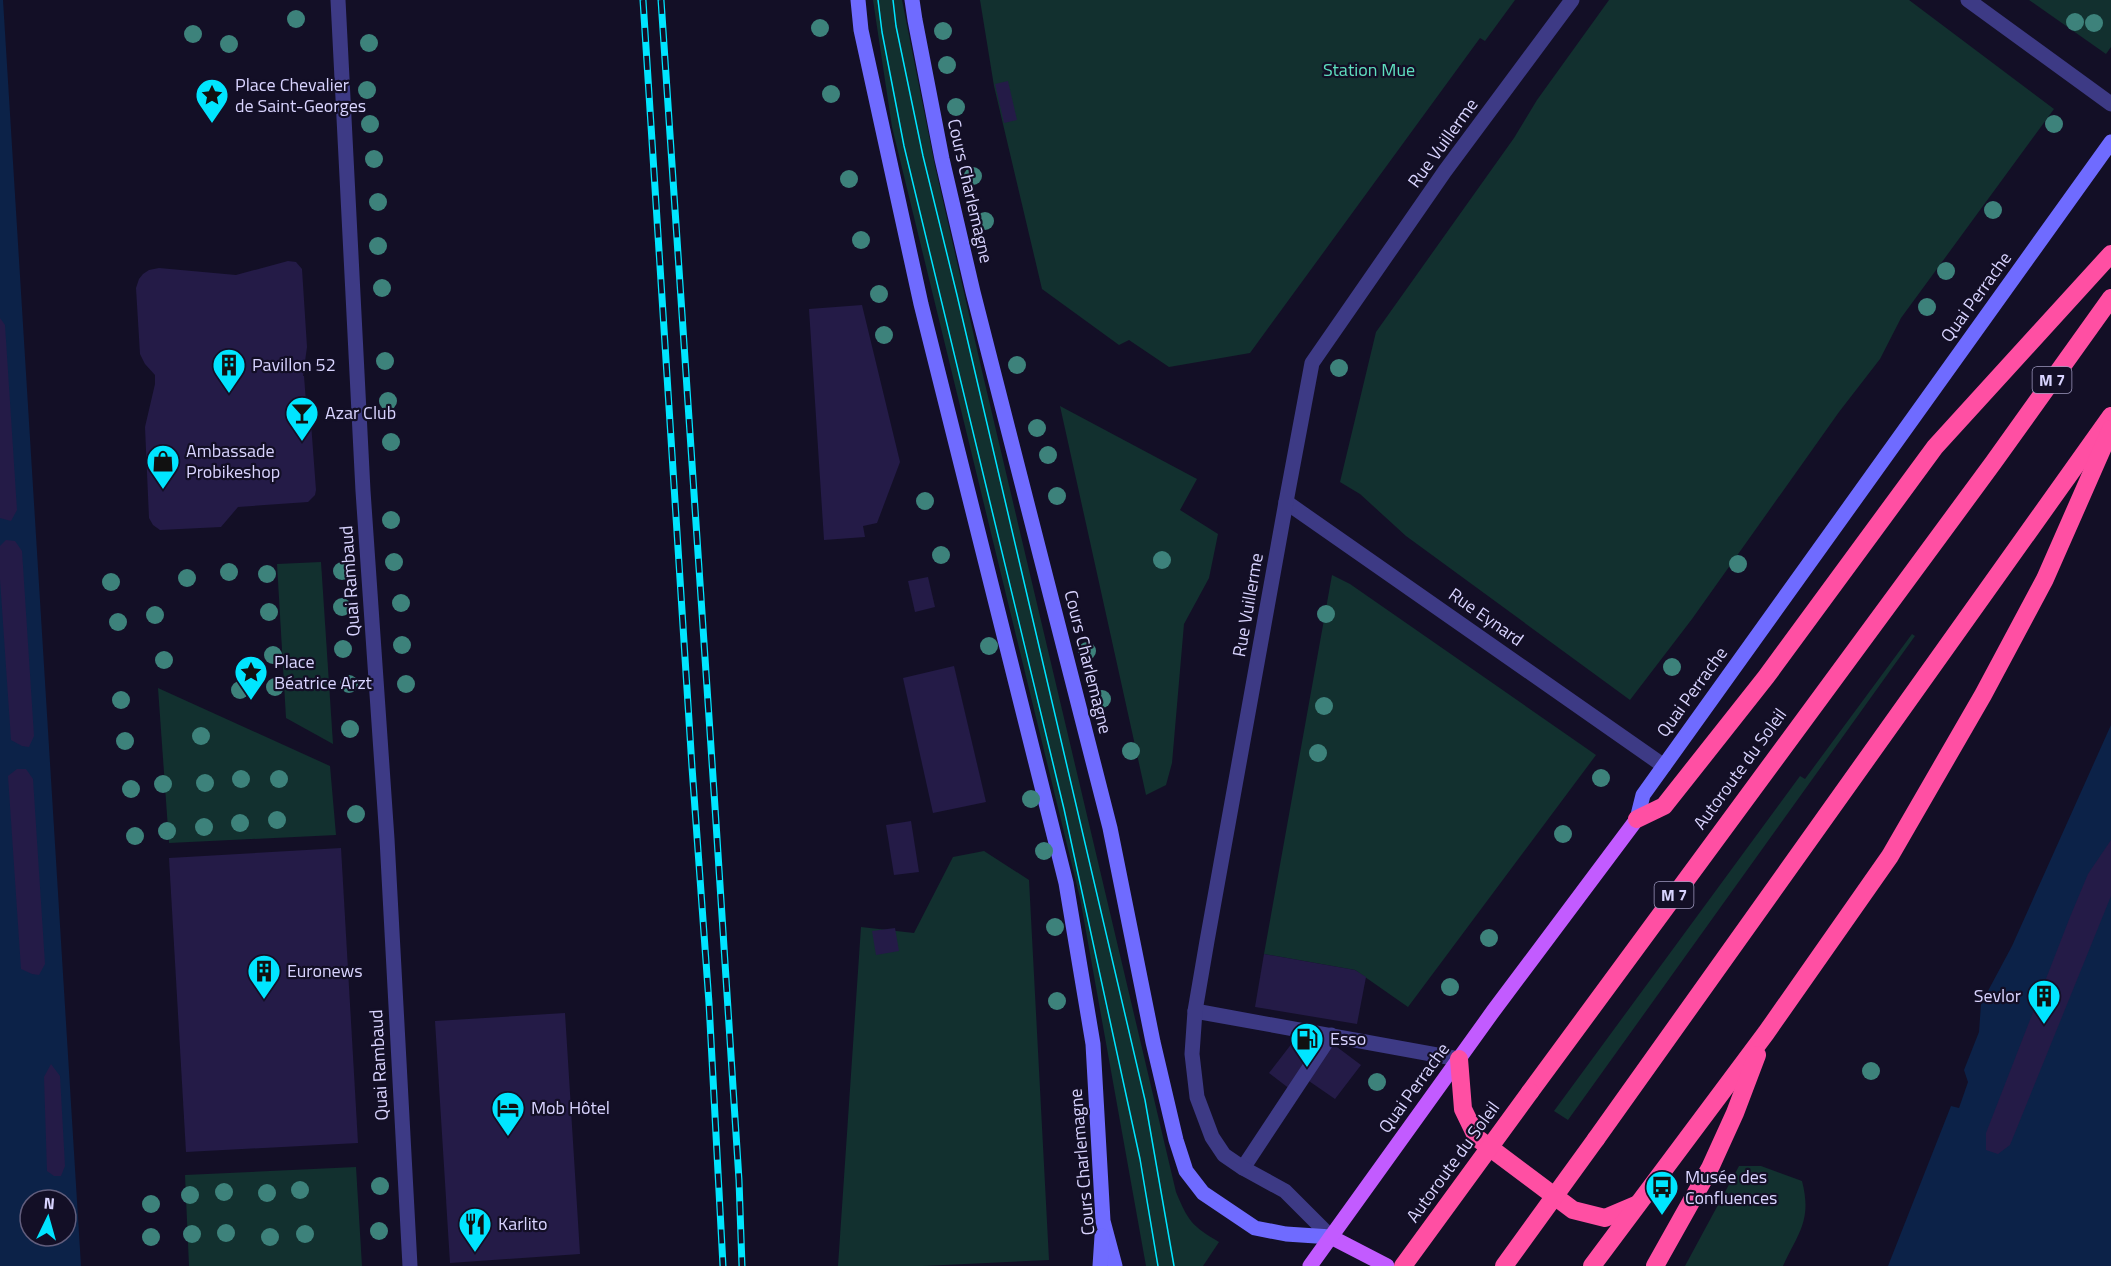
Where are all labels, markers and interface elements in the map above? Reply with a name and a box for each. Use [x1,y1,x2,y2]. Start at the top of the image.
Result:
park label: Station Mue [1323,56,1415,83]
place label: Place Chevalier de Saint-Georges [235,71,366,119]
place icon: Place Chevalier de Saint-Georges [194,77,230,124]
street label: Rue Vuillerme [1401,92,1484,193]
street label: Cours Charlemagne [941,116,1000,266]
street label: Quai Perrache [1933,246,2018,348]
building icon: Pavillon 52 [211,347,247,394]
place label: Pavillon 52 [252,351,336,378]
road number: M 7 [2032,367,2072,393]
bar icon: Azar Club [284,395,320,442]
place label: Azar Club [325,399,396,426]
place label: Ambassade Probikeshop [186,437,280,485]
shop icon: Ambassade Probikeshop [145,443,181,490]
street label: Quai Rambaud [332,525,367,637]
street label: Rue Vuillerme [1225,551,1270,659]
street label: Rue Eynard [1443,581,1529,652]
street label: Cours Charlemagne [1058,587,1119,737]
street label: Quai Perrache [1649,641,1734,743]
place label: Place Béatrice Arzt [274,648,373,696]
place icon: Place Béatrice Arzt [233,654,269,701]
street label: Autoroute du Soleil [1686,702,1793,835]
road number: M 7 [1654,882,1694,908]
building icon: Euronews [246,953,282,1000]
place label: Euronews [287,957,363,984]
building icon: Sevlor [2026,978,2062,1025]
place label: Sevlor [1974,982,2021,1009]
street label: Quai Rambaud [362,1009,395,1121]
fuel station icon: Esso [1289,1021,1325,1068]
place label: Esso [1330,1025,1366,1052]
street label: Quai Perrache [1371,1037,1456,1139]
street label: Cours Charlemagne [1062,1088,1101,1237]
hotel icon: Mob Hôtel [490,1090,526,1137]
place label: Mob Hôtel [531,1094,610,1121]
street label: Autoroute du Soleil [1399,1095,1506,1228]
place label: Musée des Confluences [1685,1163,1777,1211]
bus stop icon: Musée des Confluences [1644,1169,1680,1216]
north arrow [18,1188,78,1248]
text: N [43,1191,56,1215]
restaurant icon: Karlito [457,1206,493,1253]
place label: Karlito [498,1210,547,1237]

